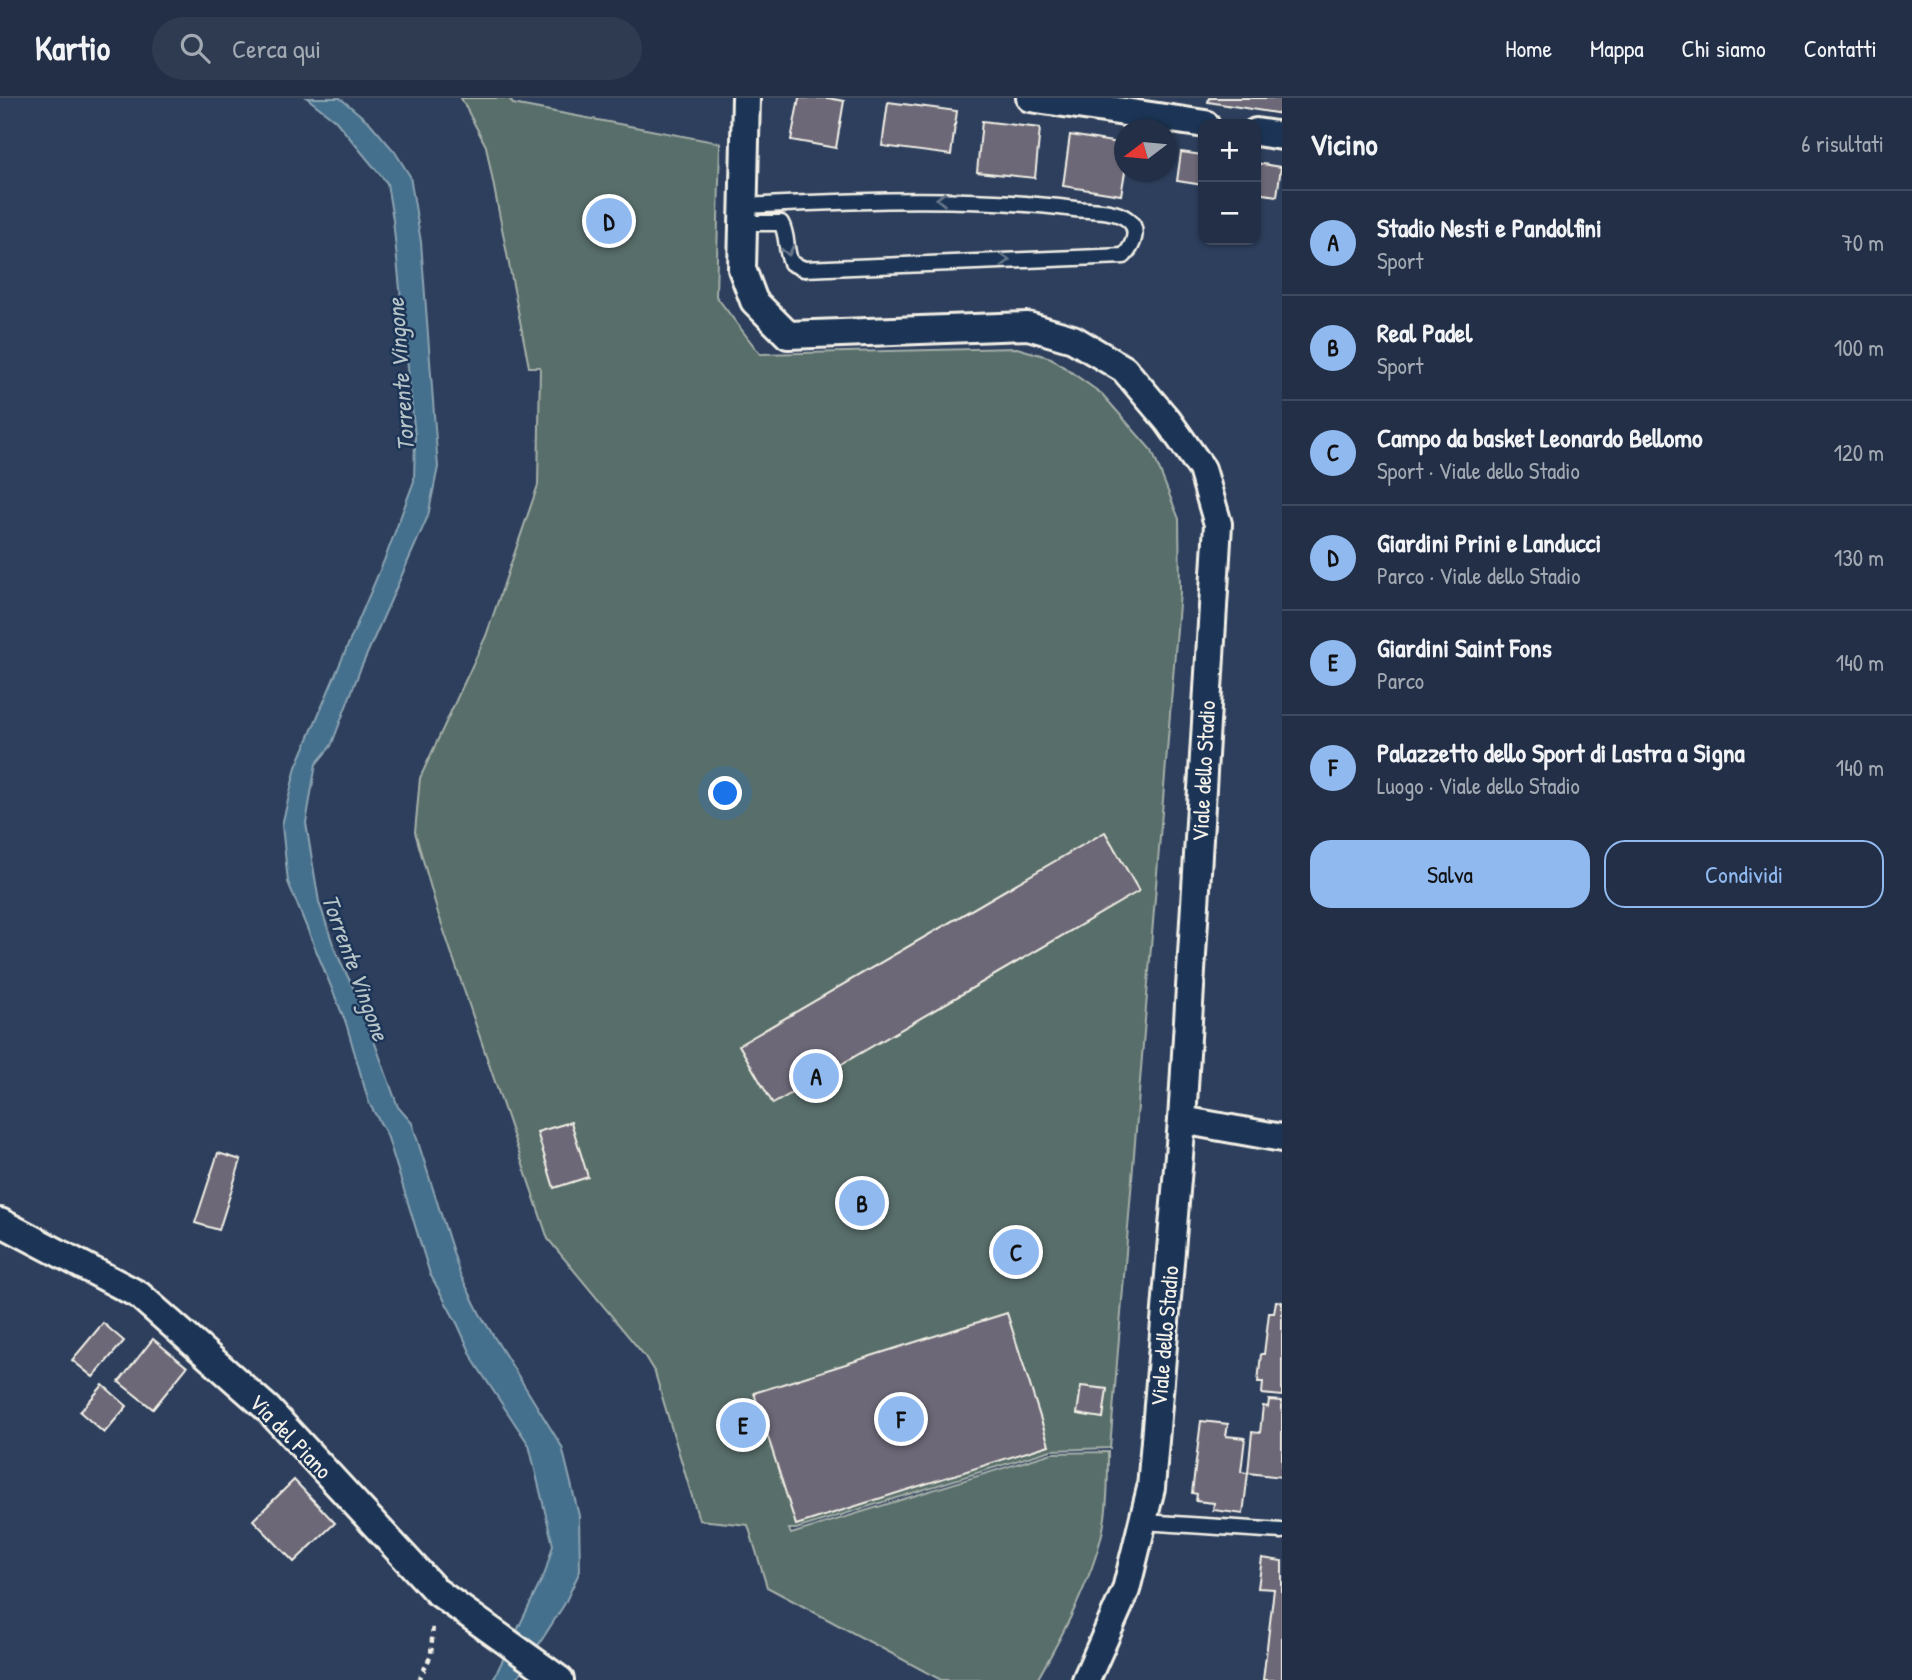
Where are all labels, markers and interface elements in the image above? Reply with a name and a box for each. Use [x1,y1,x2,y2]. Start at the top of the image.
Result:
search box [152,17,642,80]
text: Kartio [35,26,110,70]
icon: search [176,29,214,67]
text: Cerca qui [232,31,321,66]
text: Home [1505,32,1552,64]
text: Mappa [1590,32,1644,64]
text: Chi siamo [1682,32,1766,64]
text: Contatti [1804,32,1877,64]
north arrow [1114,119,1177,182]
map controls [1198,119,1261,245]
button: + [1198,119,1261,182]
text: Vicino [1310,124,1378,164]
text: 6 risultati [1801,128,1884,159]
button: − [1198,182,1261,245]
one-way arrow [935,191,946,207]
pin: D [586,195,632,247]
text: Stadio Nesti e Pandolfini [1377,210,1602,245]
text: A [1327,227,1339,258]
text: 70 m [1841,227,1884,258]
one-way arrow [780,245,795,257]
text: Sport [1377,245,1423,276]
one-way arrow [999,252,1010,267]
water label: Torrente Vingone [379,296,422,453]
text: Real Padel [1377,315,1472,350]
text: B [1327,332,1339,363]
text: 100 m [1834,332,1884,363]
text: Sport [1377,350,1423,381]
text: Campo da basket Leonardo Bellomo [1377,420,1702,455]
text: C [1327,437,1339,468]
text: 120 m [1834,437,1884,468]
text: Sport · Viale dello Stadio [1377,455,1580,486]
text: Giardini Prini e Landucci [1377,525,1601,560]
text: D [1328,542,1338,573]
text: 130 m [1834,542,1884,573]
text: Parco · Viale dello Stadio [1377,560,1580,591]
text: Giardini Saint Fons [1377,630,1552,665]
text: E [1328,647,1338,678]
text: 140 m [1836,647,1884,678]
text: Parco [1377,665,1424,696]
street label: Viale dello Stadio [1184,700,1222,842]
text: Palazzetto dello Sport di Lastra a Signa [1377,735,1745,770]
text: F [1329,752,1337,783]
text: 140 m [1836,752,1884,783]
text: Luogo · Viale dello Stadio [1377,770,1580,801]
your location [708,776,742,810]
button: Salva [1310,840,1590,908]
button: Condividi [1604,840,1884,908]
water label: Torrente Vingone [314,889,398,1046]
pin: A [793,1050,839,1102]
pin: B [839,1177,885,1229]
pin: C [993,1226,1039,1278]
street label: Viale dello Stadio [1142,1264,1186,1408]
street label: Via del Piano [243,1387,339,1485]
pin: F [878,1393,924,1445]
pin: E [720,1399,766,1451]

